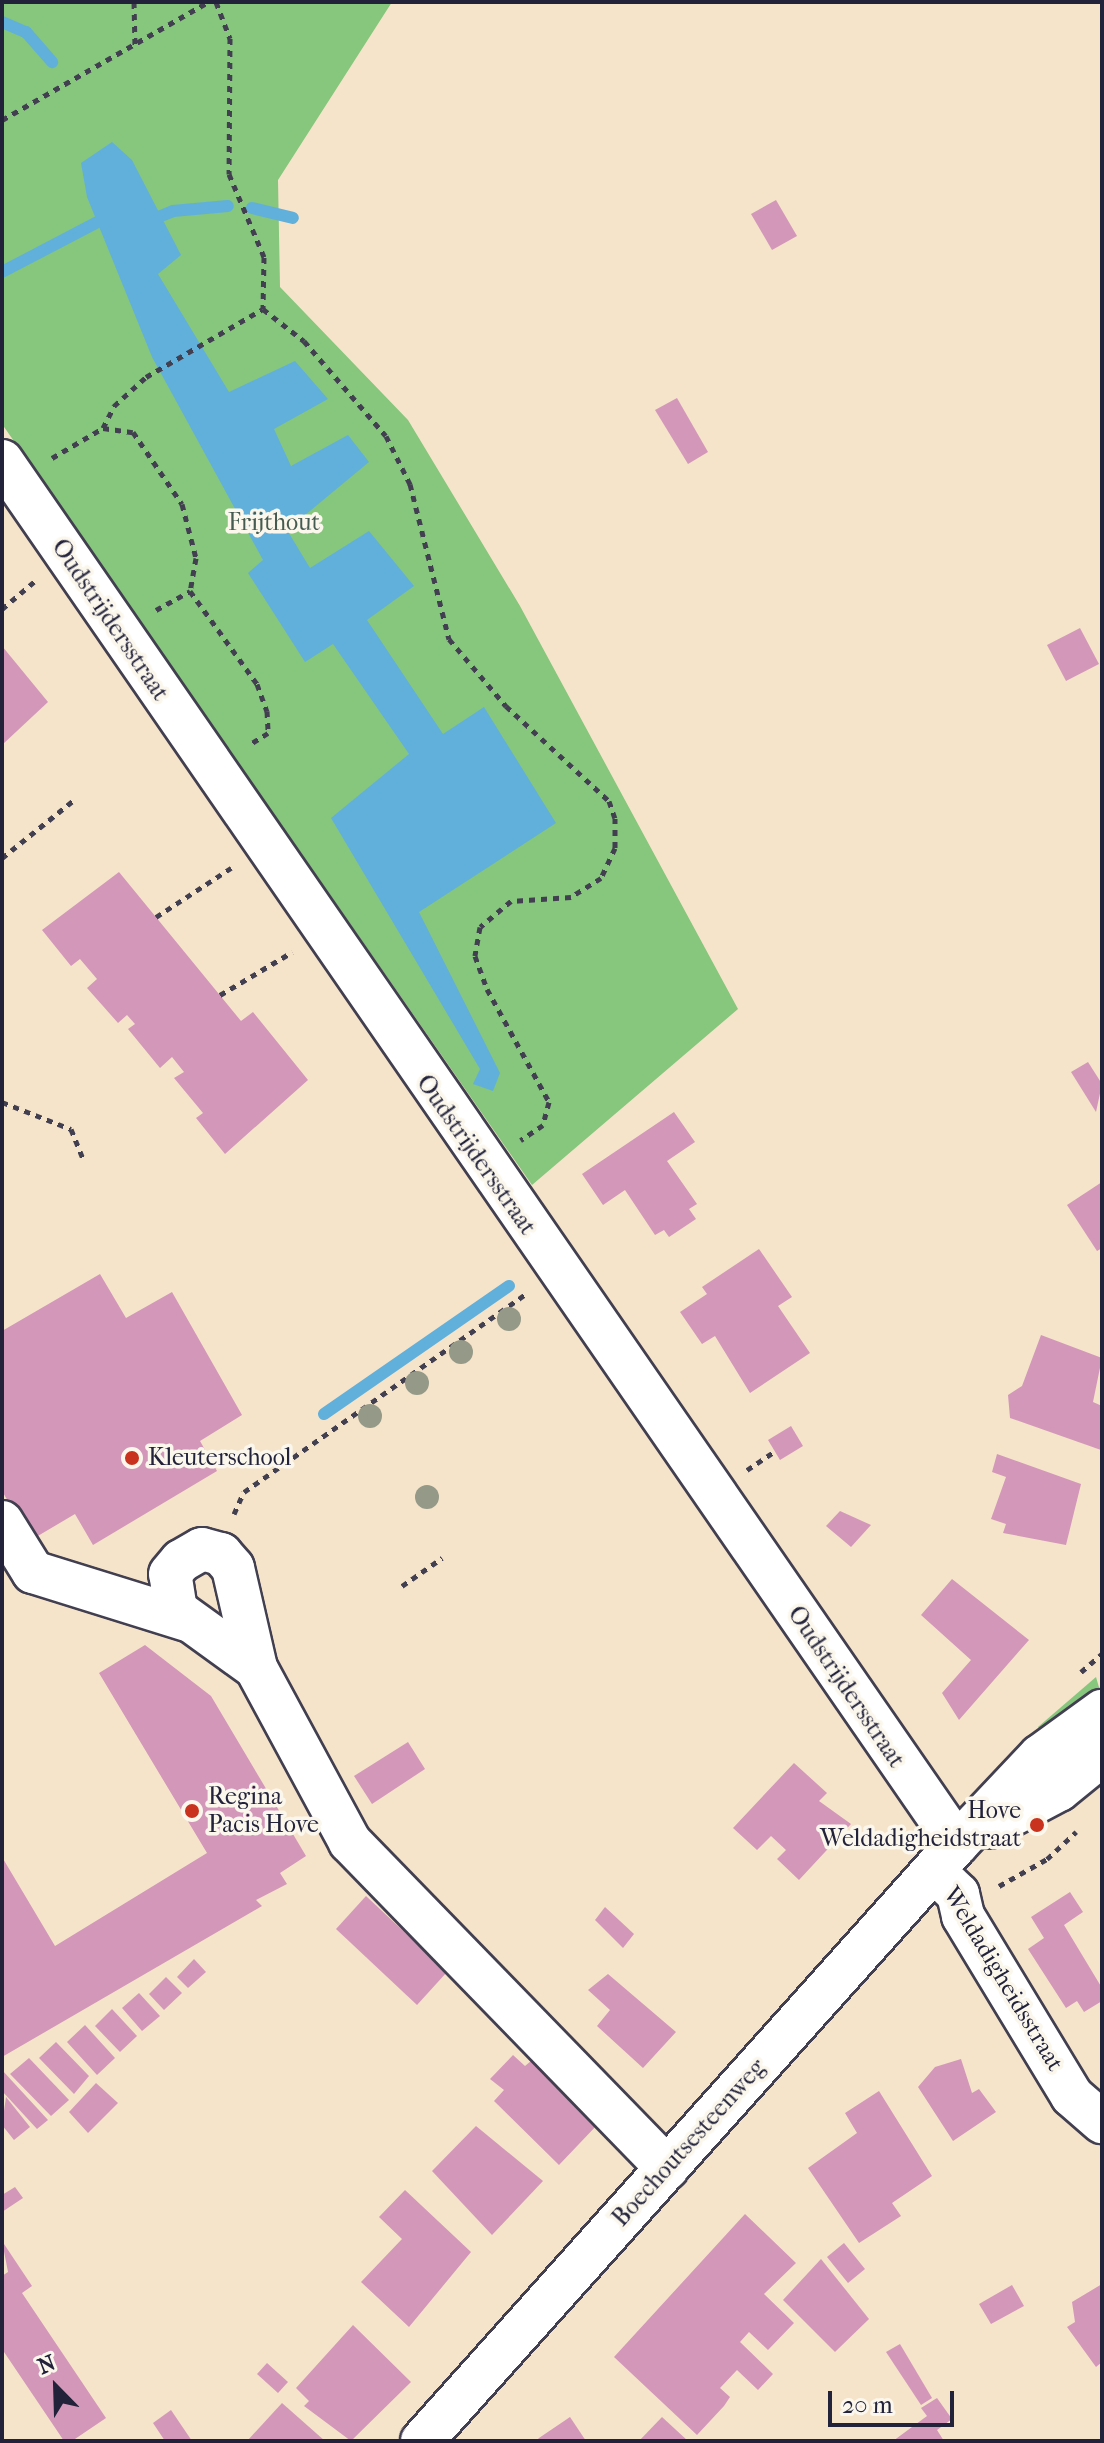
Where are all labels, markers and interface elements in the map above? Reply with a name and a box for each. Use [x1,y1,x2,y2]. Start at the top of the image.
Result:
park label: Frijthout [228,509,320,537]
street label: Oudstrijdersstraat [45,534,175,706]
street label: Oudstrijdersstraat [410,1069,542,1241]
place label: Kleuterschool [148,1444,291,1472]
marker: Kleuterschool [123,1449,141,1467]
street label: Oudstrijdersstraat [781,1601,911,1773]
place label: Regina Pacis Hove [208,1783,319,1839]
place label: Hove Weldadigheidstraat [820,1797,1021,1853]
marker: Regina Pacis Hove [183,1802,201,1820]
marker: Hove Weldadigheidstraat [1028,1816,1046,1834]
street label: Weldadigheidsstraat [937,1882,1069,2076]
street label: Boechoutsesteenweg [606,2053,772,2233]
north arrow [16,2347,96,2427]
text: N [34,2350,59,2380]
scale bar [832,2375,958,2425]
text: 20 m [842,2391,893,2419]

